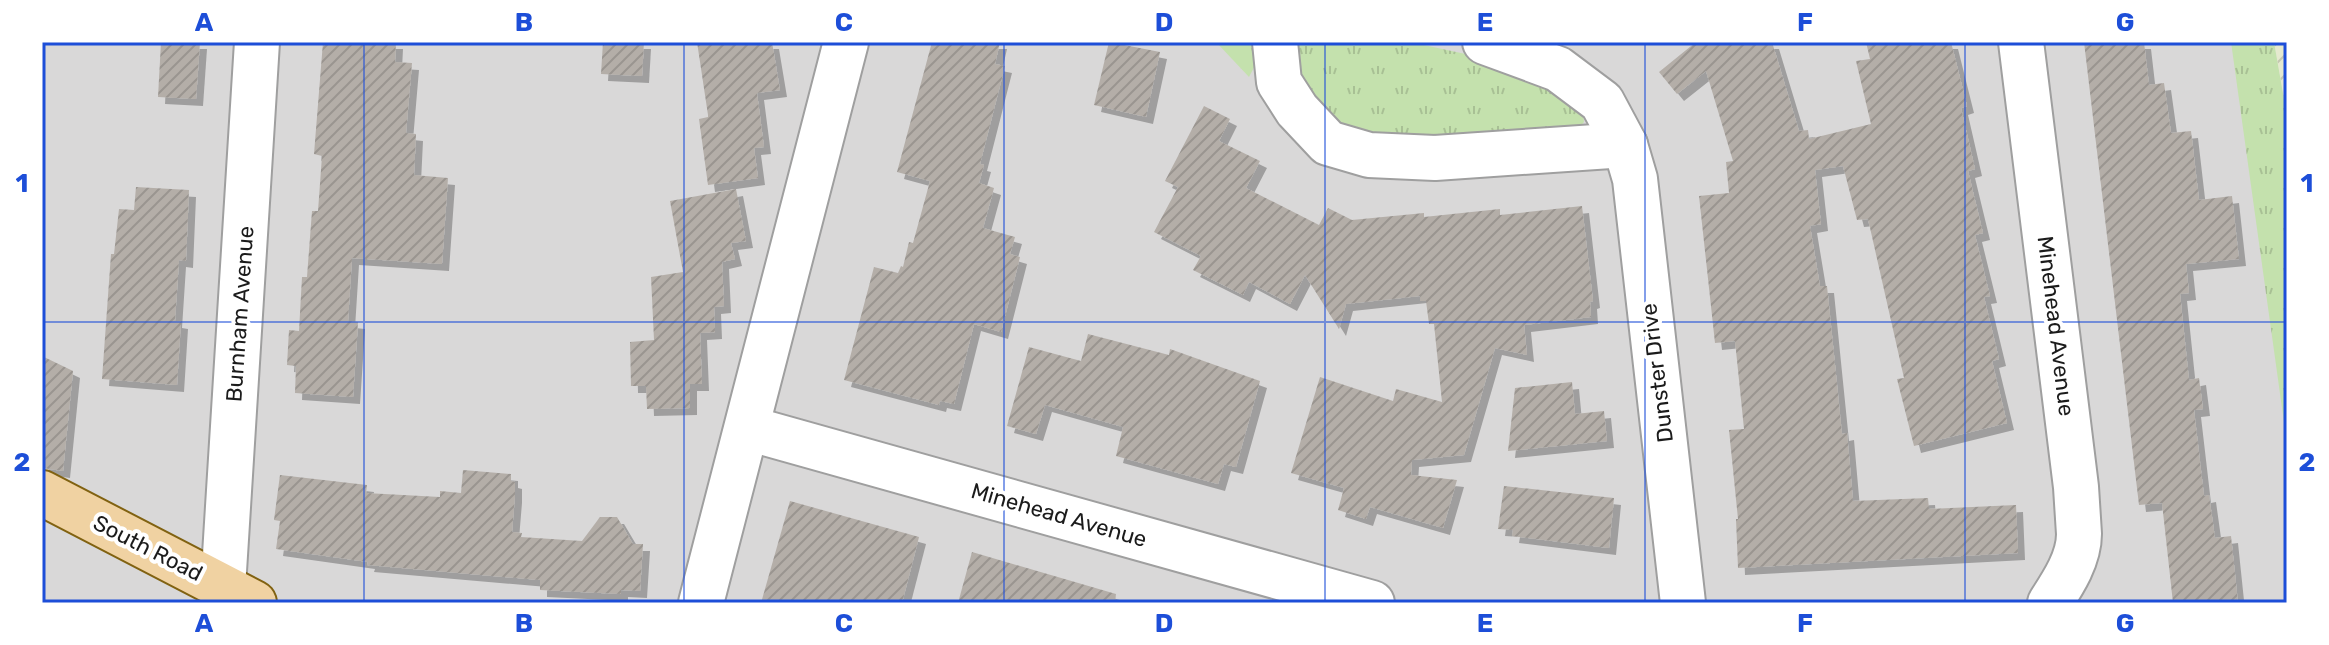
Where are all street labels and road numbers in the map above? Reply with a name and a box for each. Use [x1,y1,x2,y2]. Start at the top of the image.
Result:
street label: Burnham Avenue [220,225,260,403]
street label: Minehead Avenue [2032,234,2080,418]
street label: Dunster Drive [1635,302,1679,444]
street label: Minehead Avenue [968,477,1150,553]
street label: South Road [89,509,207,587]

